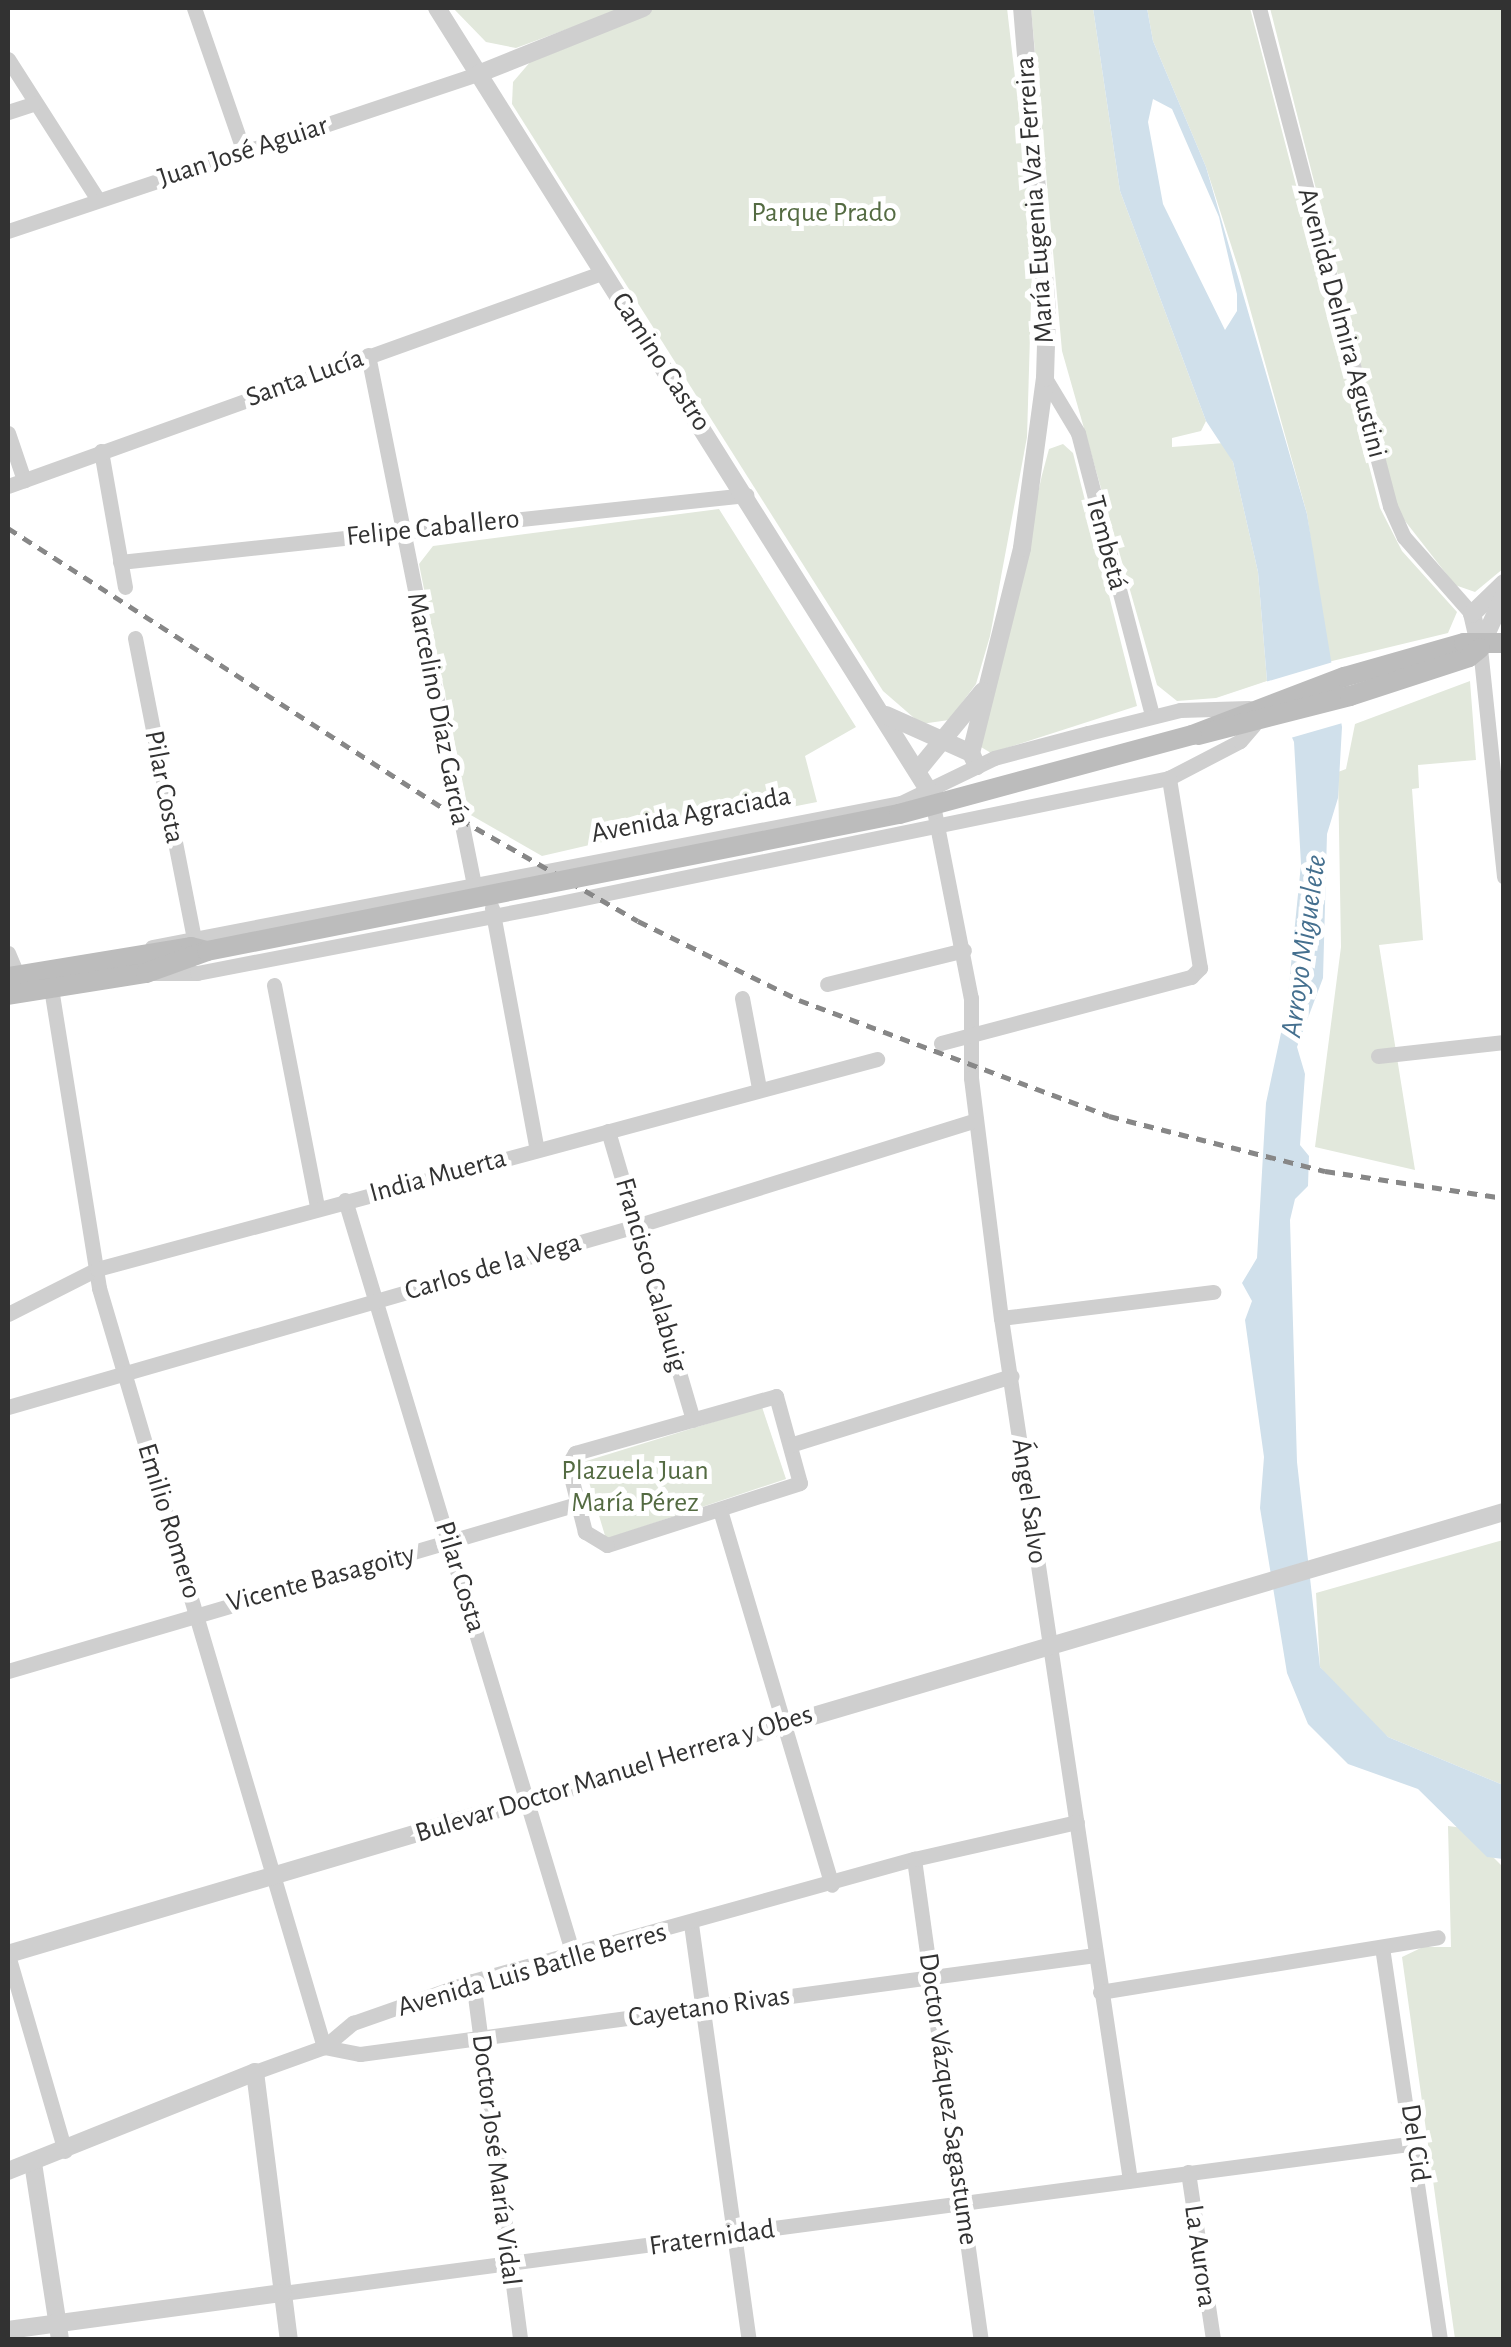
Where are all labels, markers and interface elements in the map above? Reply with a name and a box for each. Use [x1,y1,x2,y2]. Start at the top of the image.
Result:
street label: María Eugenia Vaz Ferreira [1008,56,1062,344]
street label: Juan José Aguiar [154,109,332,195]
street label: Avenida Delmira Agustini [1290,184,1394,462]
park label: Parque Prado [751,196,897,230]
street label: Camino Castro [604,286,718,438]
street label: Santa Lucía [242,341,368,415]
street label: Tembetá [1077,492,1135,594]
street label: Felipe Caballero [345,502,521,554]
street label: Marcelino Díaz García [399,590,477,828]
street label: Pilar Costa [137,728,191,846]
street label: Avenida Agraciada [588,779,794,851]
water label: Arroyo Miguelete [1273,852,1335,1040]
street label: India Muerta [366,1142,510,1210]
street label: Francisco Calabuig [607,1174,695,1376]
street label: Carlos de la Vega [401,1226,585,1308]
street label: Ángel Salvo [1004,1436,1054,1566]
street label: Emilio Romero [129,1439,209,1603]
park label: Plazuela Juan María Pérez [561,1454,709,1520]
street label: Pilar Costa [427,1517,493,1637]
street label: Vicente Basagoity [223,1538,419,1620]
street label: Bulevar Doctor Manuel Herrera y Obes [411,1697,817,1851]
street label: Avenida Luis Batlle Berres [394,1916,670,2024]
street label: Doctor Vázquez Sagastume [911,1951,985,2247]
street label: Cayetano Rivas [626,1979,792,2035]
street label: Doctor José María Vidal [464,2032,528,2288]
street label: Del Cid [1393,2102,1437,2184]
street label: La Aurora [1176,2203,1224,2309]
street label: Fraternidad [647,2213,777,2263]

